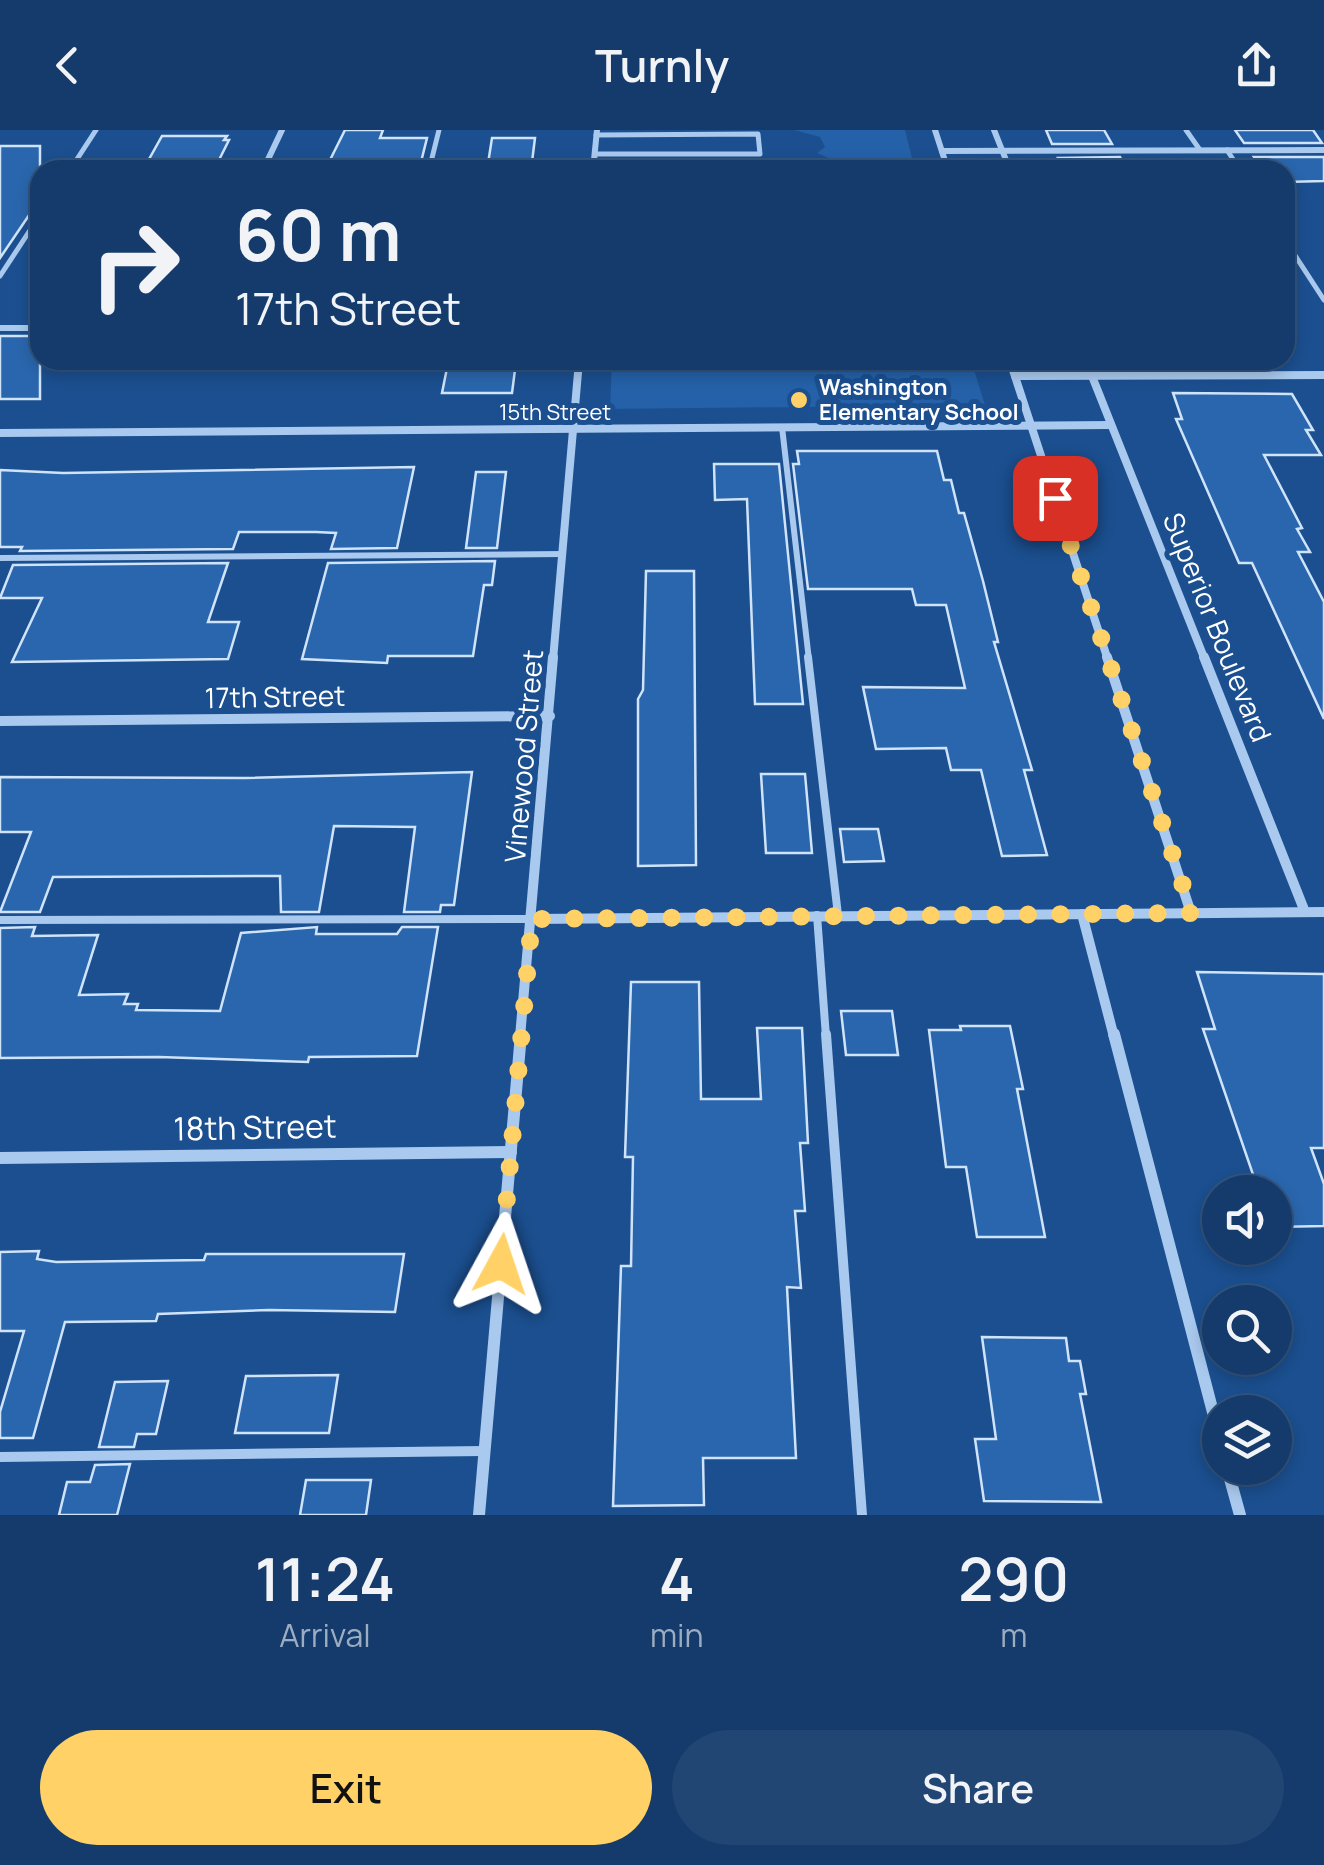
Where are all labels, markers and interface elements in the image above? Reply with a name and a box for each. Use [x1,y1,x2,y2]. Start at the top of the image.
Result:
text: Turnly [595,34,729,96]
icon: back [40,38,95,93]
icon: share [1229,38,1284,93]
text: 60 m [235,186,402,282]
icon: right [70,200,200,330]
text: 17th Street [235,277,461,339]
place label: Washington Elementary School [819,372,1019,427]
marker: Washington Elementary School [788,389,810,411]
street label: 15th Street [499,397,611,427]
pin [1013,456,1098,541]
icon: arrive [1028,471,1083,526]
street label: Superior Boulevard [1155,507,1281,747]
street label: Vinewood Street [495,648,551,864]
street label: 17th Street [204,676,346,716]
street label: 18th Street [173,1104,337,1150]
map controls [1202,1175,1292,1485]
button: sound [1202,1175,1292,1265]
position arrow [449,1212,553,1316]
button: search [1202,1285,1292,1375]
button: layers [1202,1395,1292,1485]
text: 11:24 [255,1537,395,1619]
text: 4 [659,1537,695,1619]
text: 290 [958,1537,1069,1619]
text: Arrival [279,1613,371,1657]
text: min [650,1613,704,1657]
text: m [1000,1613,1027,1657]
button: Exit [40,1730,652,1845]
button: Share [672,1730,1284,1845]

